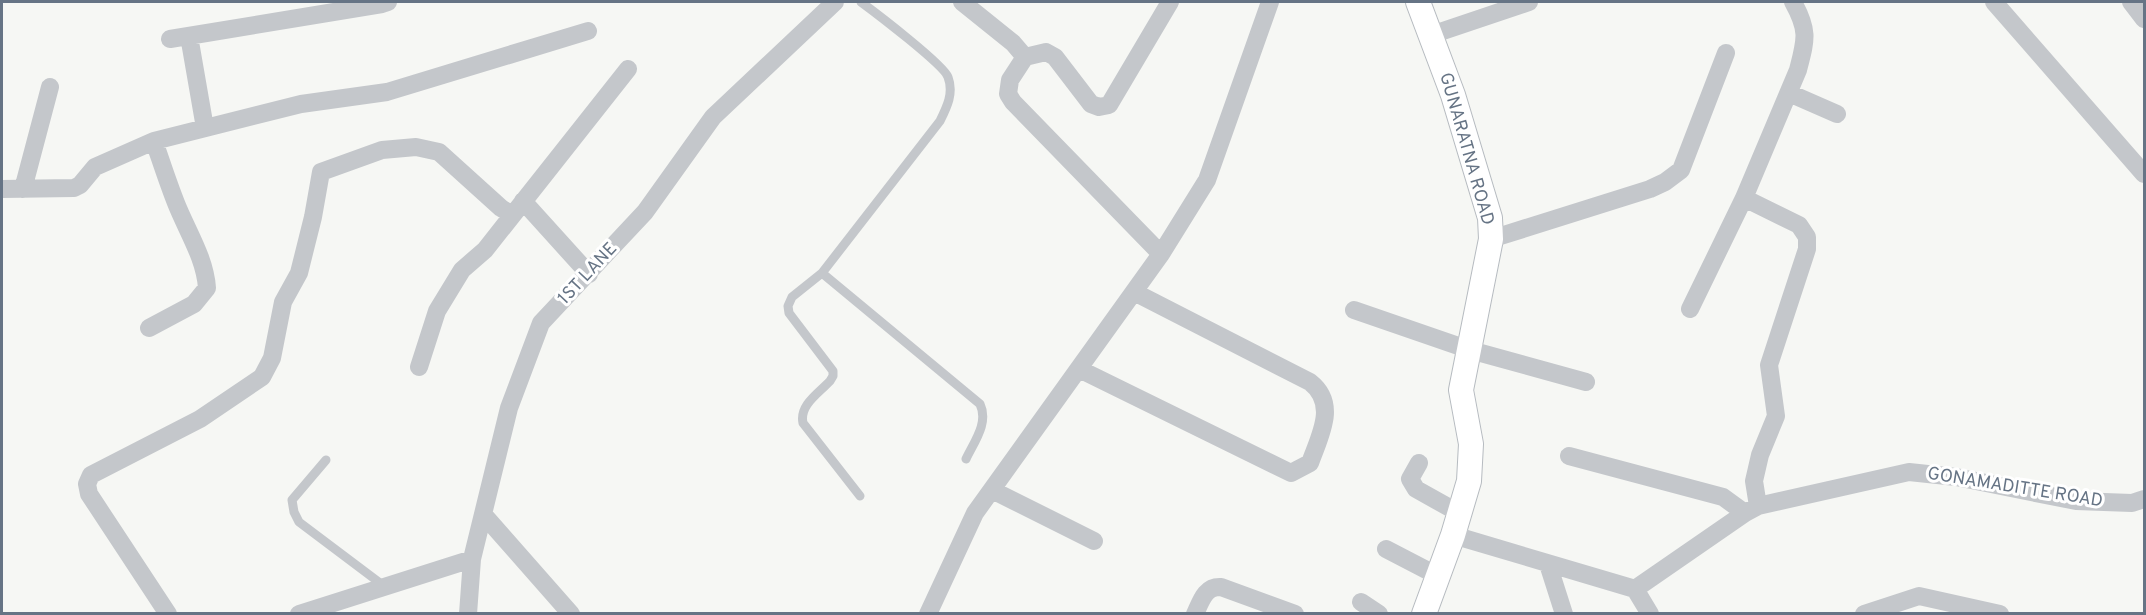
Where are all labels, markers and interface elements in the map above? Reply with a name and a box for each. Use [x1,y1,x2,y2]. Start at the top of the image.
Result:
street label: GUNARATNA ROAD [1433,70,1499,228]
street label: 1ST LANE [553,238,623,310]
street label: GONAMADITTE ROAD [1926,463,2104,513]

